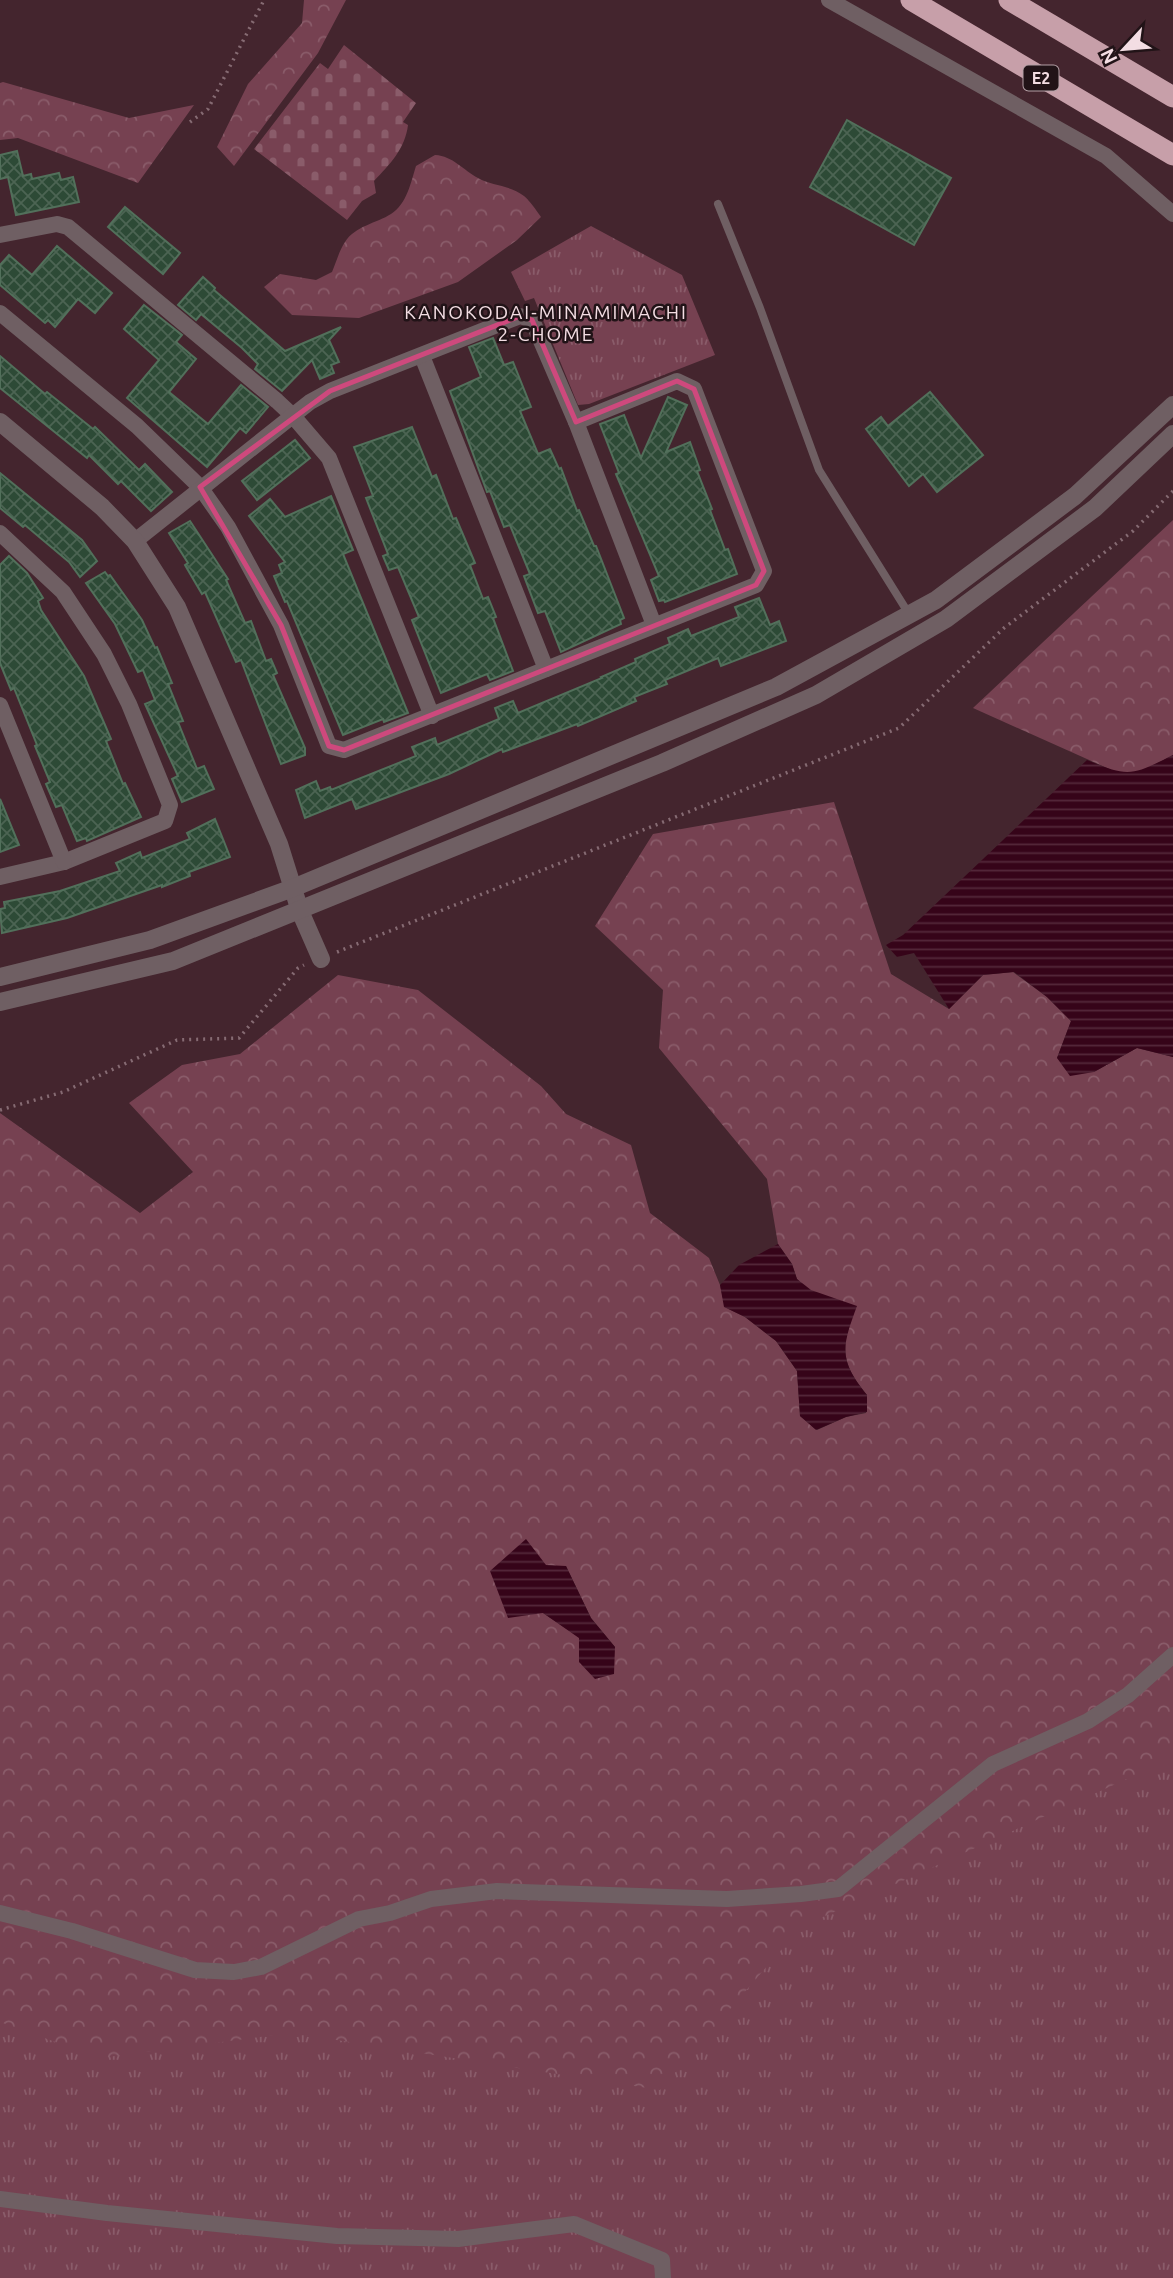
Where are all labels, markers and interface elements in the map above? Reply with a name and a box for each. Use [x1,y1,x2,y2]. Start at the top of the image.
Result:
north arrow [1089,14,1159,84]
text: N [1096,45,1122,68]
road number: E2 [1024,66,1058,90]
district label: KANOKODAI-MINAMIMACHI 2-CHOME [404,301,688,345]

